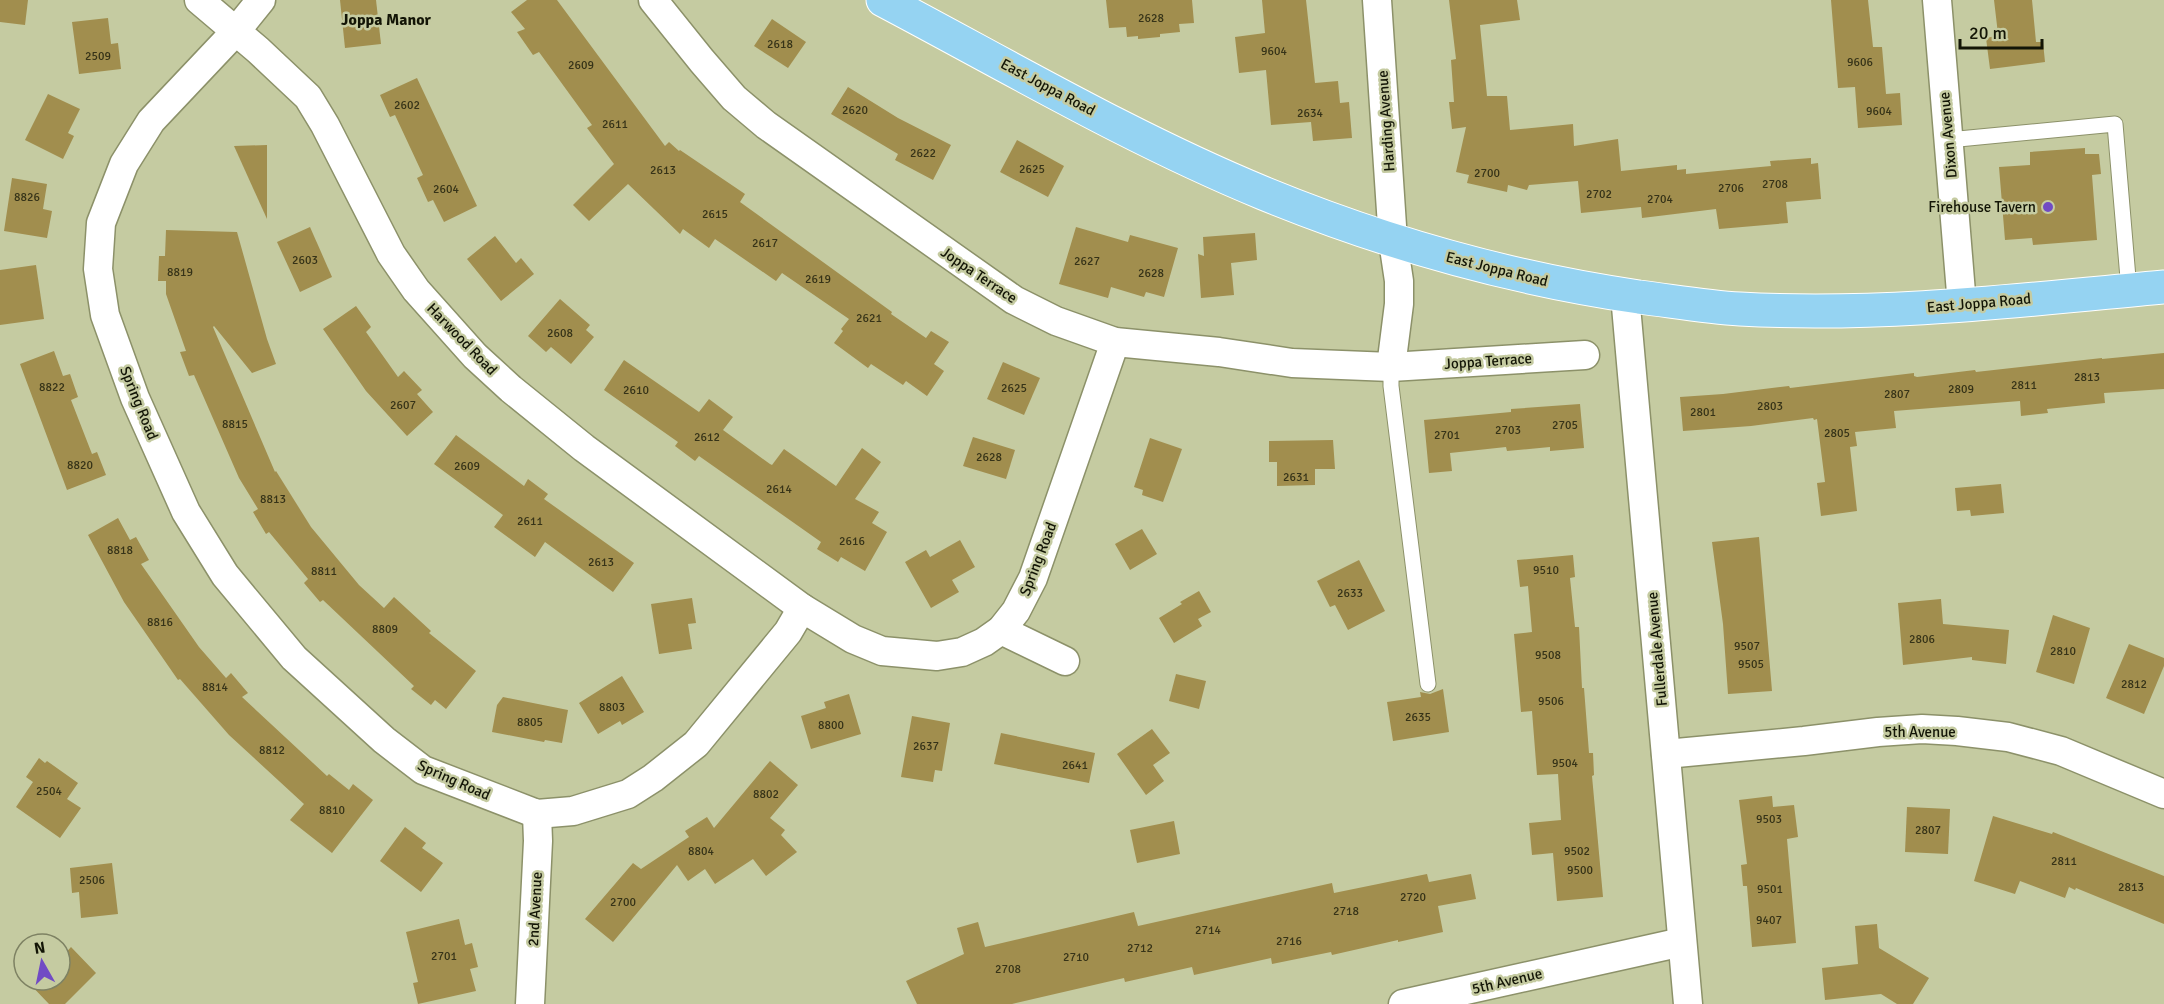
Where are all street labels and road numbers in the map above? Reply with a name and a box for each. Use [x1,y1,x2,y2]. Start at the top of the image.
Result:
street label: East Joppa Road [998,55,1098,120]
street label: Harding Avenue [1373,70,1399,172]
street label: Dixon Avenue [1935,91,1961,179]
street label: Joppa Terrace [938,243,1020,307]
street label: East Joppa Road [1444,248,1550,290]
street label: East Joppa Road [1926,289,2032,317]
street label: Harwood Road [423,299,501,379]
street label: Joppa Terrace [1444,349,1532,373]
street label: Spring Road [116,364,162,442]
street label: Spring Road [1016,519,1060,598]
street label: Fullerdale Avenue [1643,591,1671,707]
street label: 5th Avenue [1884,723,1956,741]
street label: Spring Road [415,756,493,804]
street label: 2nd Avenue [524,871,546,947]
street label: 5th Avenue [1470,964,1544,998]

